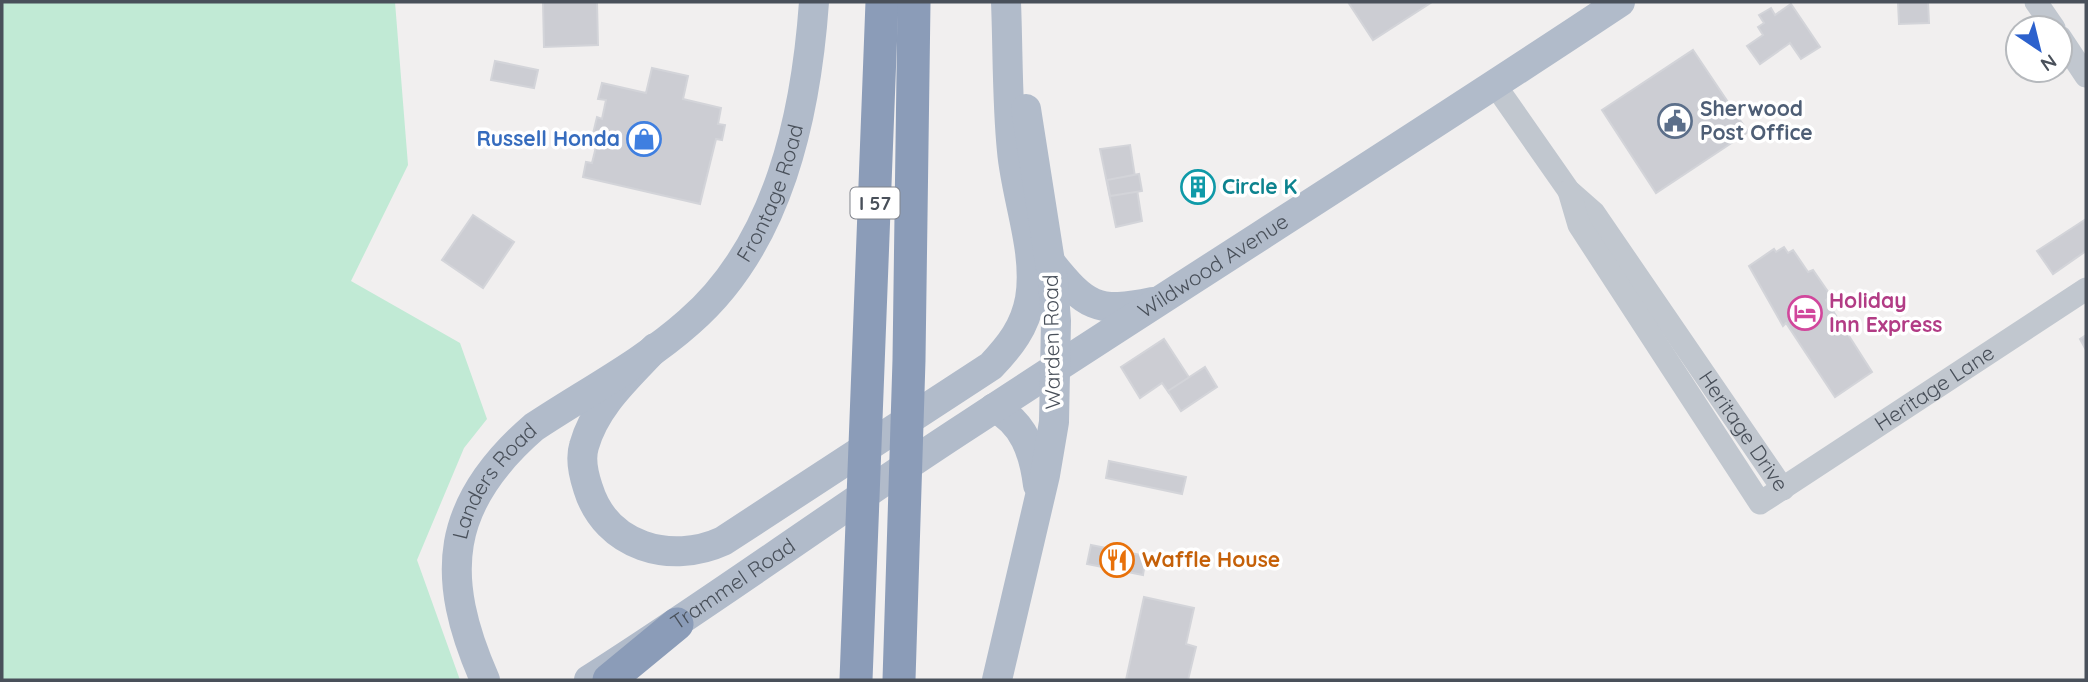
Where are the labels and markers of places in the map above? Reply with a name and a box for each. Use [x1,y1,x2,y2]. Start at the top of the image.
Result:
place label: Sherwood Post Office [1700,95,1813,145]
public building icon: Sherwood Post Office [1656,102,1694,140]
shop icon: Russell Honda [625,120,663,158]
place label: Russell Honda [477,125,620,151]
building icon: Circle K [1179,168,1217,206]
place label: Circle K [1222,173,1297,199]
place label: Holiday Inn Express [1829,287,1942,337]
hotel icon: Holiday Inn Express [1786,294,1824,332]
restaurant icon: Waffle House [1098,541,1136,579]
place label: Waffle House [1142,546,1280,572]

